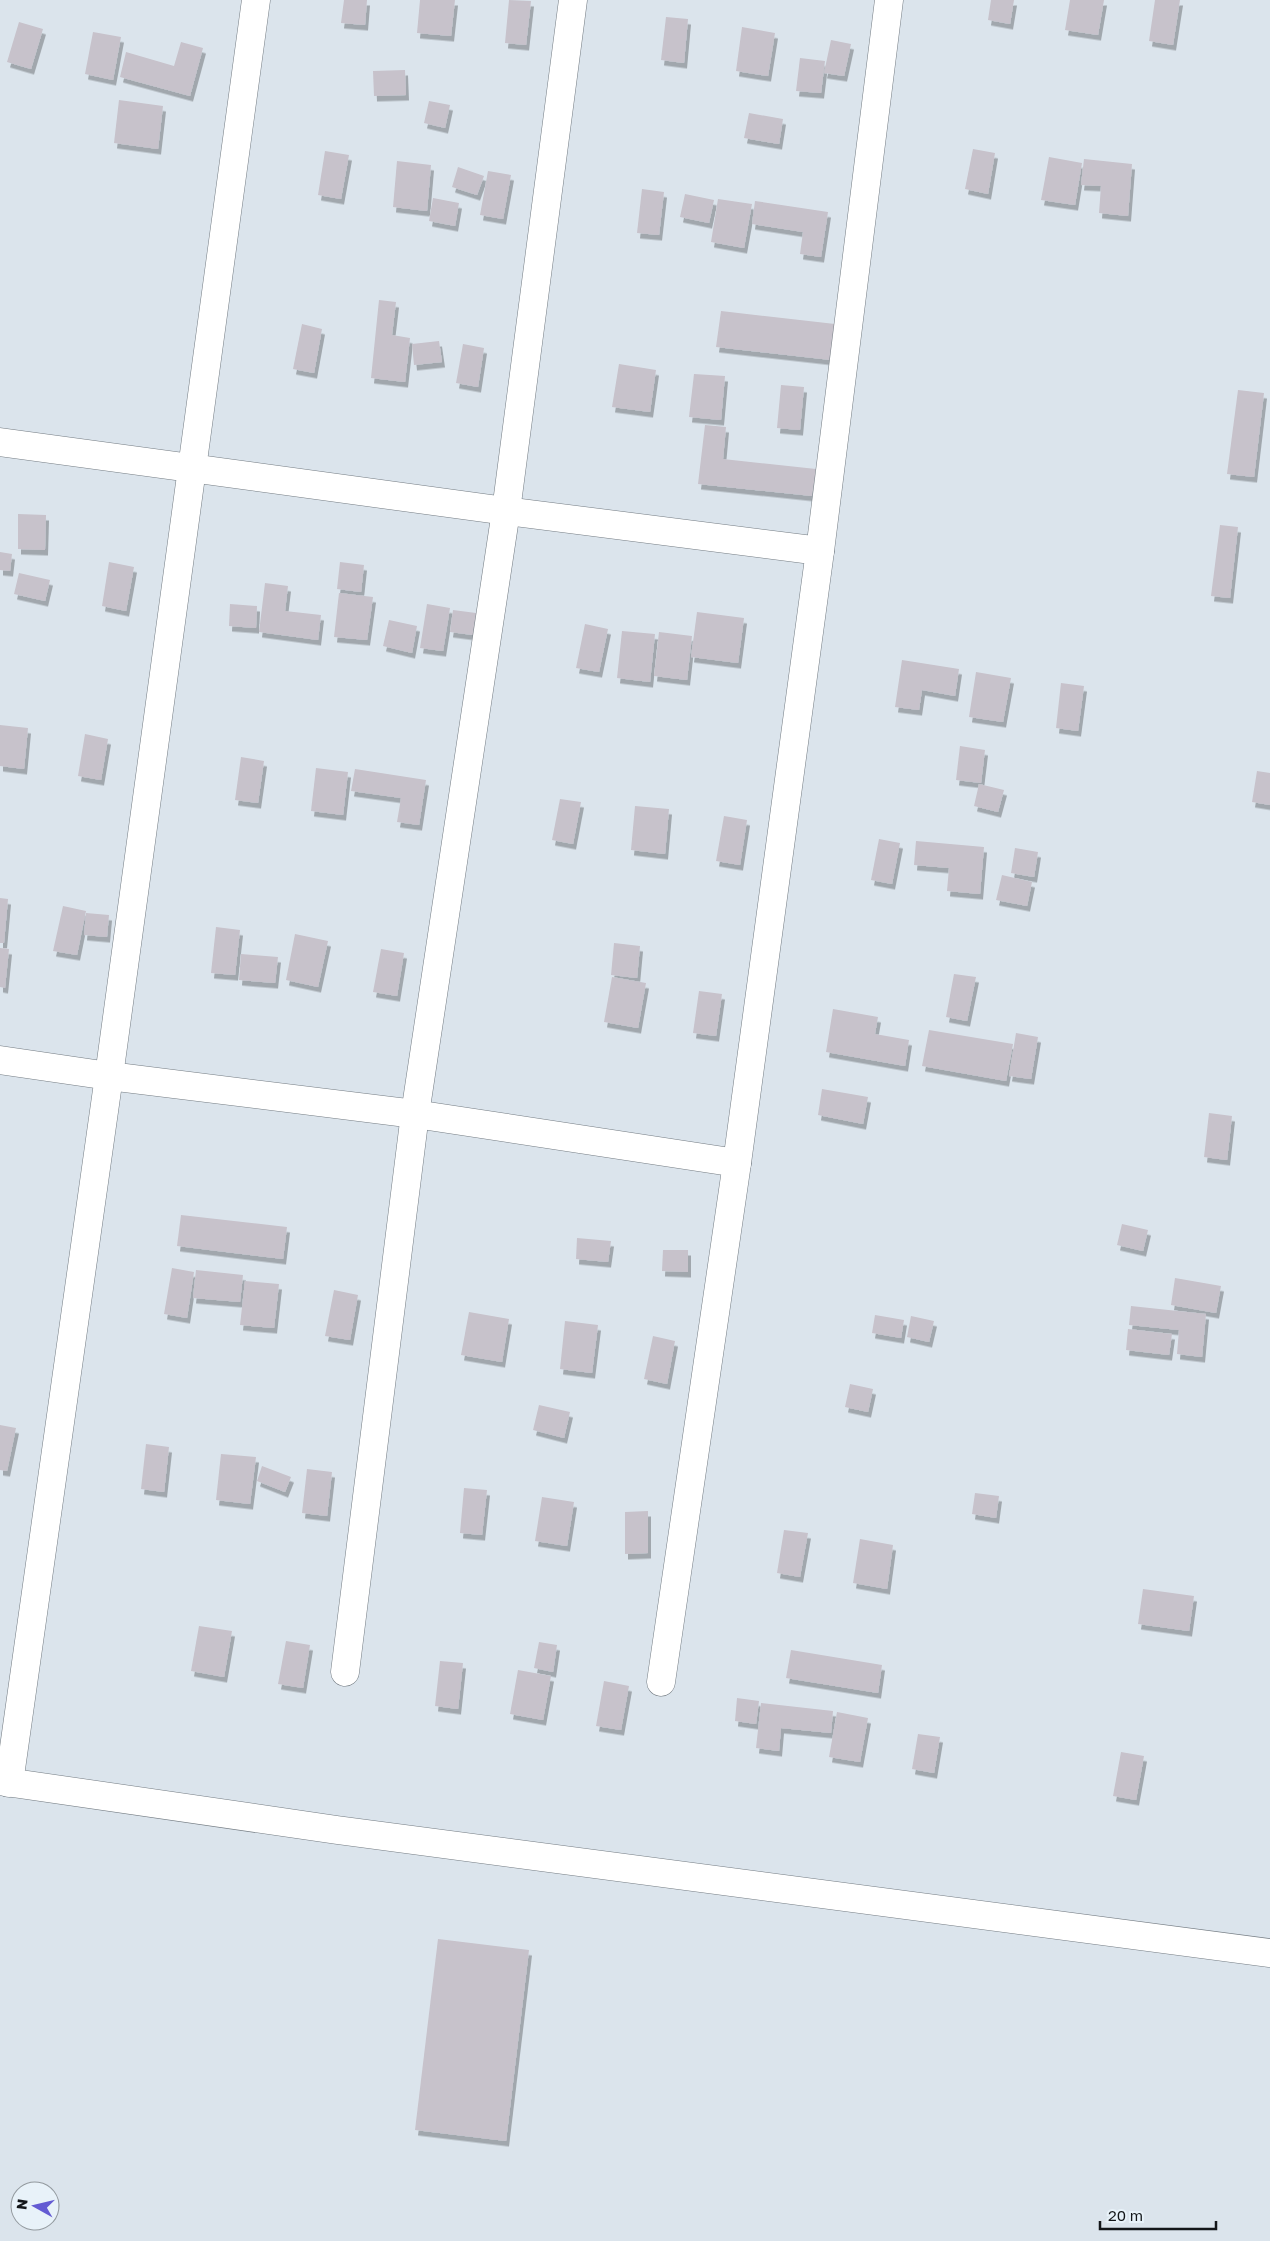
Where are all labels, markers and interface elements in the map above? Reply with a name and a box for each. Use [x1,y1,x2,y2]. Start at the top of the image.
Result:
north arrow [10,2181,60,2231]
text: N [12,2198,31,2211]
scale bar [1100,2198,1216,2230]
text: 20 m [1108,2206,1143,2224]

